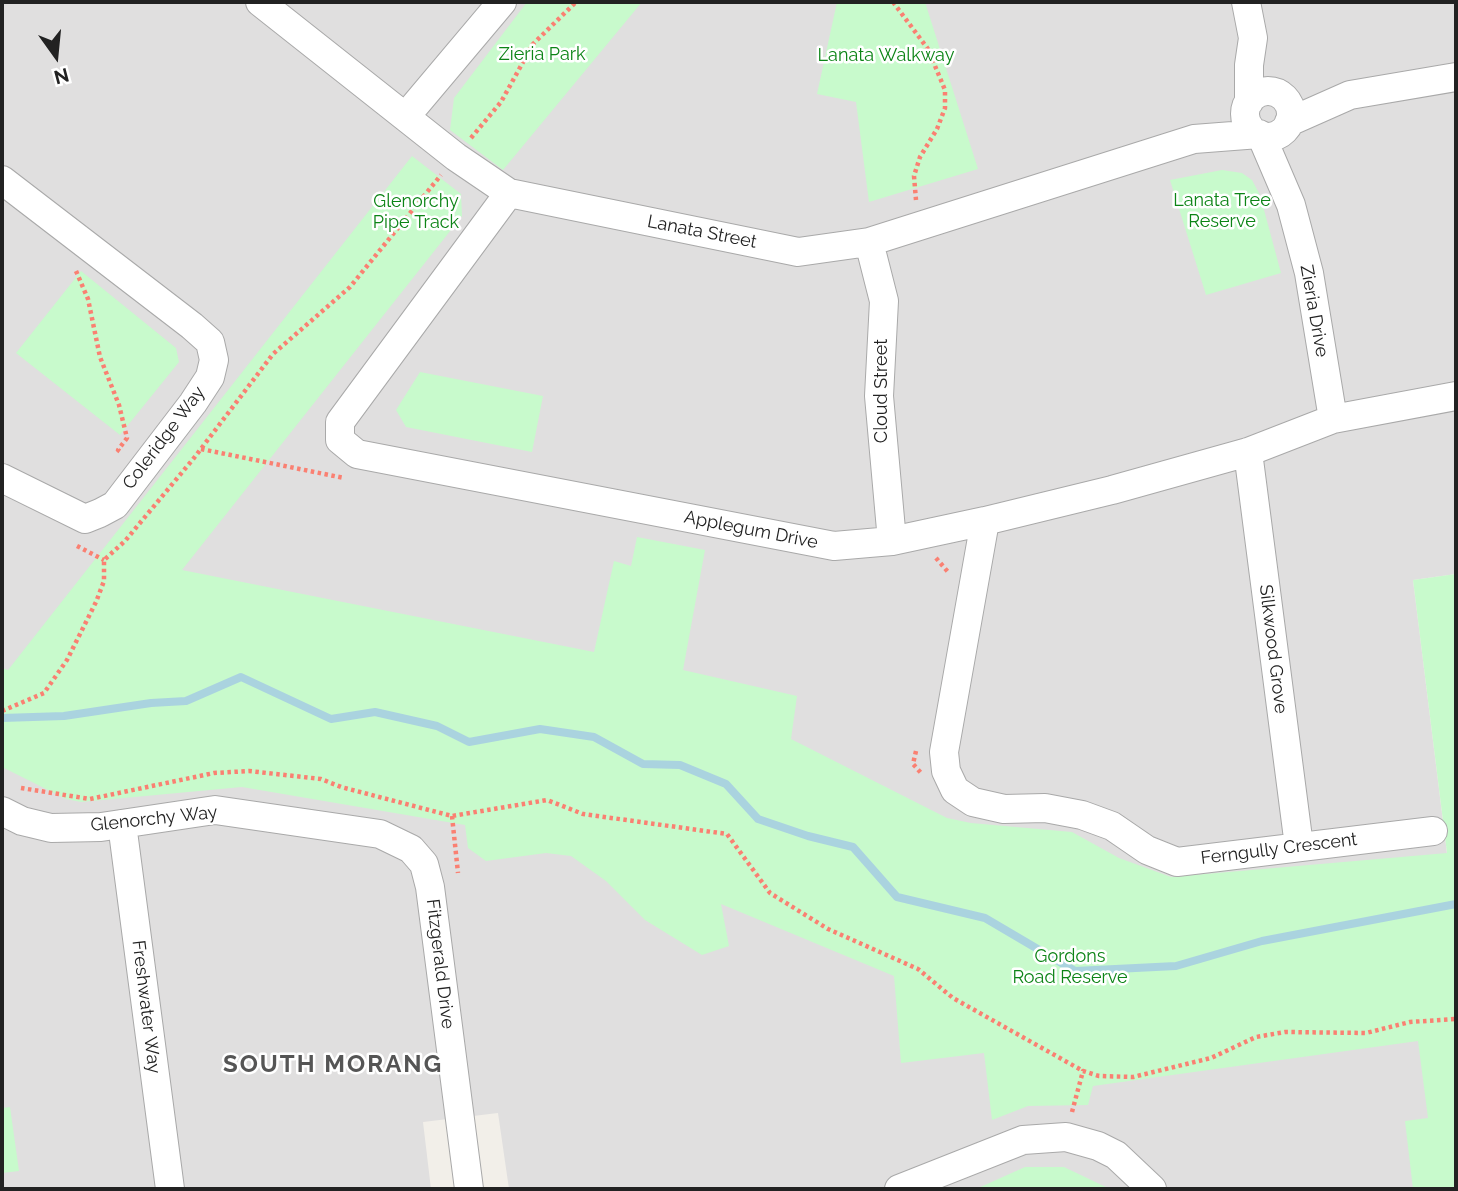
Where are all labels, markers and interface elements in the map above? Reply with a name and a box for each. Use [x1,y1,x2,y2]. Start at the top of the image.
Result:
north arrow [21,21,91,91]
park label: Zieria Park [498,44,586,66]
park label: Lanata Walkway [818,45,954,67]
text: N [52,64,71,89]
park label: Lanata Tree Reserve [1173,190,1271,232]
park label: Glenorchy Pipe Track [373,191,459,234]
street label: Lanata Street [646,211,758,253]
street label: Zieria Drive [1295,263,1333,359]
street label: Cloud Street [871,339,893,443]
street label: Coleridge Way [118,382,210,494]
street label: Applegum Drive [682,506,820,554]
street label: Silkwood Grove [1254,583,1292,715]
street label: Glenorchy Way [90,802,218,836]
street label: Ferngully Crescent [1200,829,1358,869]
street label: Fitzgerald Drive [421,898,459,1030]
street label: Freshwater Way [127,939,165,1075]
park label: Gordons Road Reserve [1012,946,1128,988]
district label: SOUTH MORANG [224,1051,442,1079]

